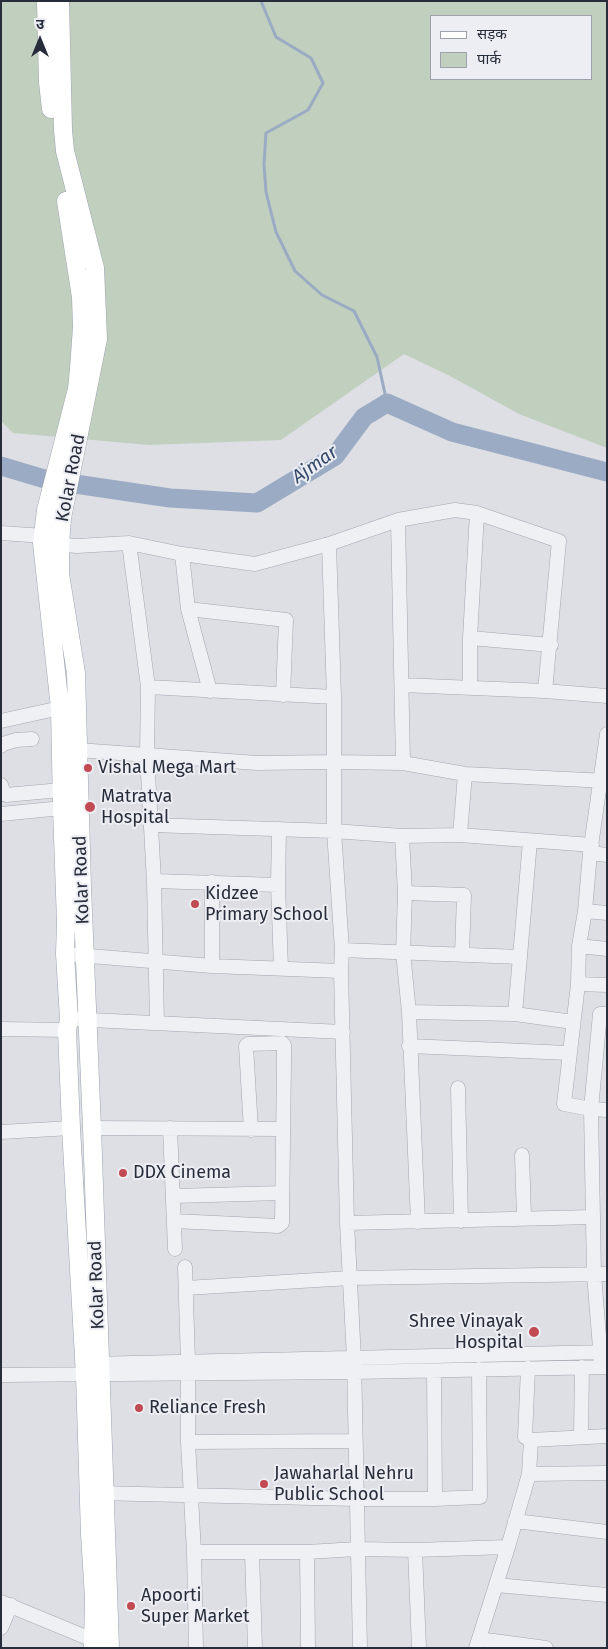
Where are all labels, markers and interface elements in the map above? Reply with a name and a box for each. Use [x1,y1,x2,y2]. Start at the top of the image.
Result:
north arrow [15,15,65,65]
legend [430,15,593,80]
text: उ [36,16,44,33]
text: सड़क [477,25,507,43]
text: पार्क [477,50,501,68]
street label: Kolar Road [52,432,90,524]
water label: Ajmar [288,441,342,489]
place label: Vishal Mega Mart [98,757,236,779]
marker: Vishal Mega Mart [82,762,94,774]
place label: Matratva Hospital [101,786,172,829]
marker: Matratva Hospital [83,800,97,814]
street label: Kolar Road [70,835,94,925]
place label: Kidzee Primary School [205,883,328,926]
marker: Kidzee Primary School [189,898,201,910]
place label: DDX Cinema [133,1162,231,1184]
marker: DDX Cinema [117,1167,129,1179]
street label: Kolar Road [85,1240,109,1330]
place label: Shree Vinayak Hospital [409,1311,523,1354]
marker: Shree Vinayak Hospital [527,1325,541,1339]
place label: Reliance Fresh [149,1397,266,1419]
marker: Reliance Fresh [133,1402,145,1414]
place label: Jawaharlal Nehru Public School [274,1463,414,1506]
marker: Jawaharlal Nehru Public School [258,1478,270,1490]
place label: Apoorti Super Market [141,1585,250,1628]
marker: Apoorti Super Market [125,1600,137,1612]

